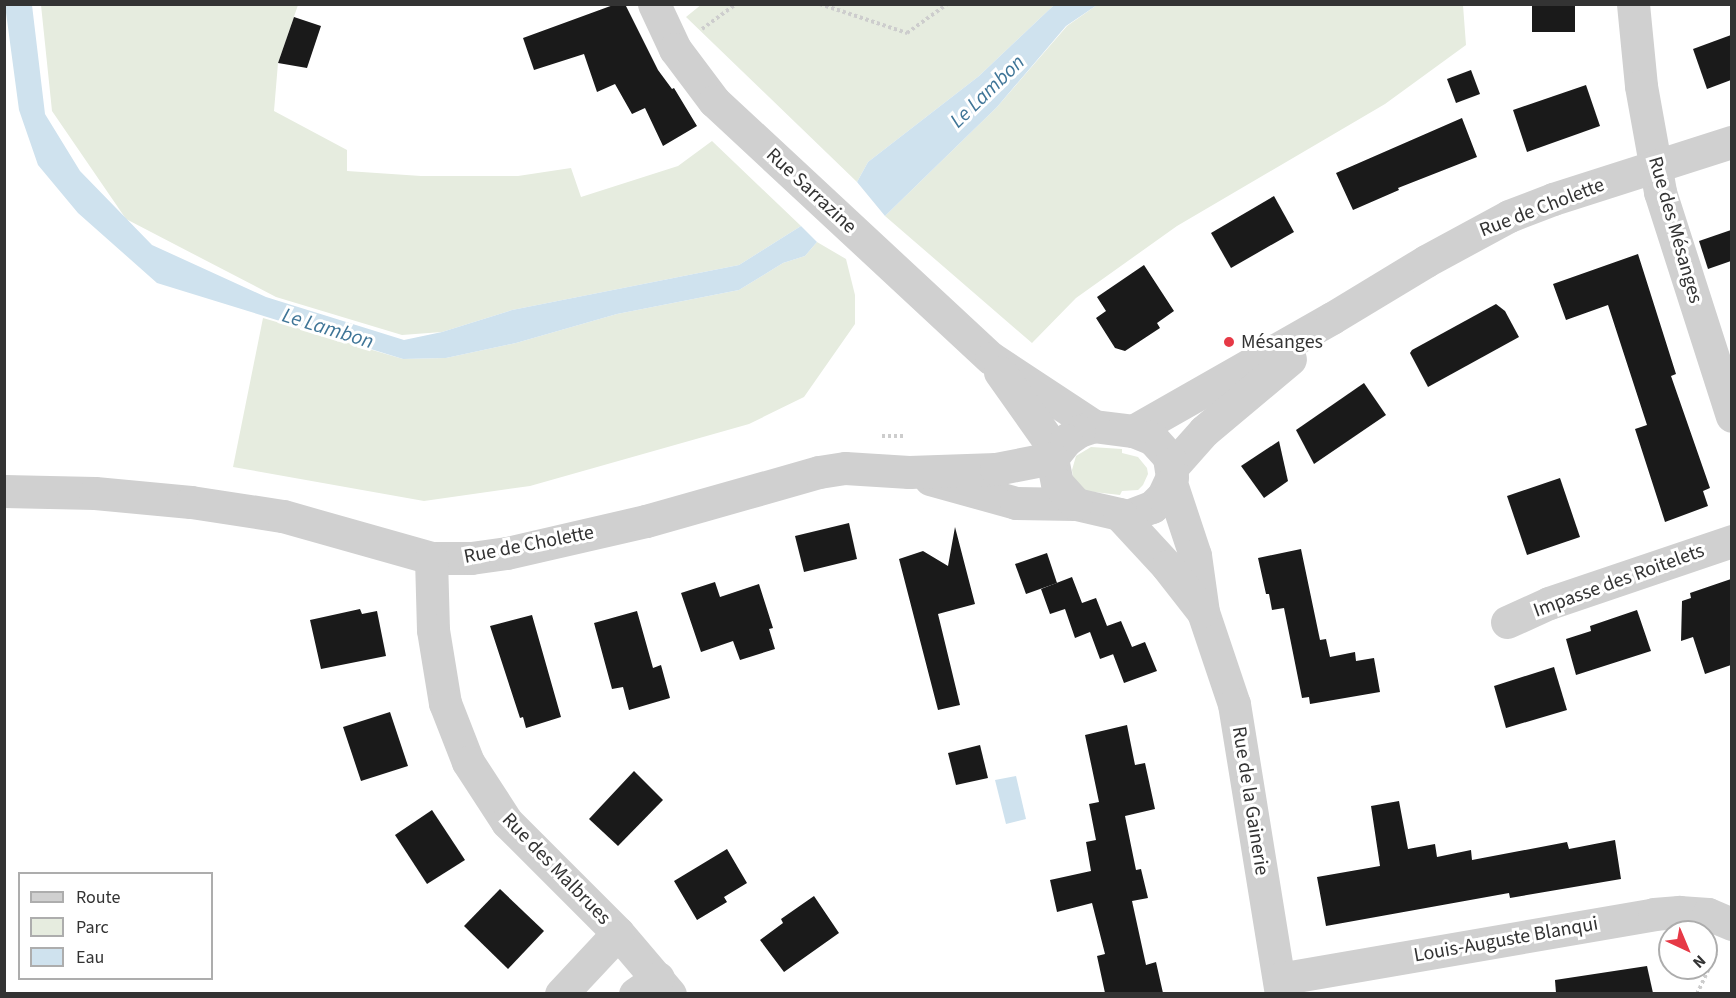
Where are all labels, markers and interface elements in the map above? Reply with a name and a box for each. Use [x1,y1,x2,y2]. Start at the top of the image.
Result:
water label: Le Lambon [944,49,1030,133]
street label: Rue Sarrazine [761,143,861,239]
street label: Rue des Mésanges [1643,154,1707,306]
street label: Rue de Cholette [1476,173,1608,243]
water label: Le Lambon [279,302,377,354]
place label: Mésanges [1241,330,1323,354]
marker: Mésanges [1222,335,1236,349]
street label: Rue de Cholette [462,521,596,569]
street label: Impasse des Roitelets [1530,539,1708,623]
street label: Rue de la Gainerie [1226,725,1274,877]
street label: Rue des Malbrues [496,808,616,930]
legend [18,872,213,980]
text: Route [76,885,120,910]
street label: Louis-Auguste Blanqui [1412,912,1600,968]
text: Parc [76,915,109,940]
north arrow [1658,920,1718,980]
text: Eau [76,945,104,970]
text: N [1688,950,1711,973]

